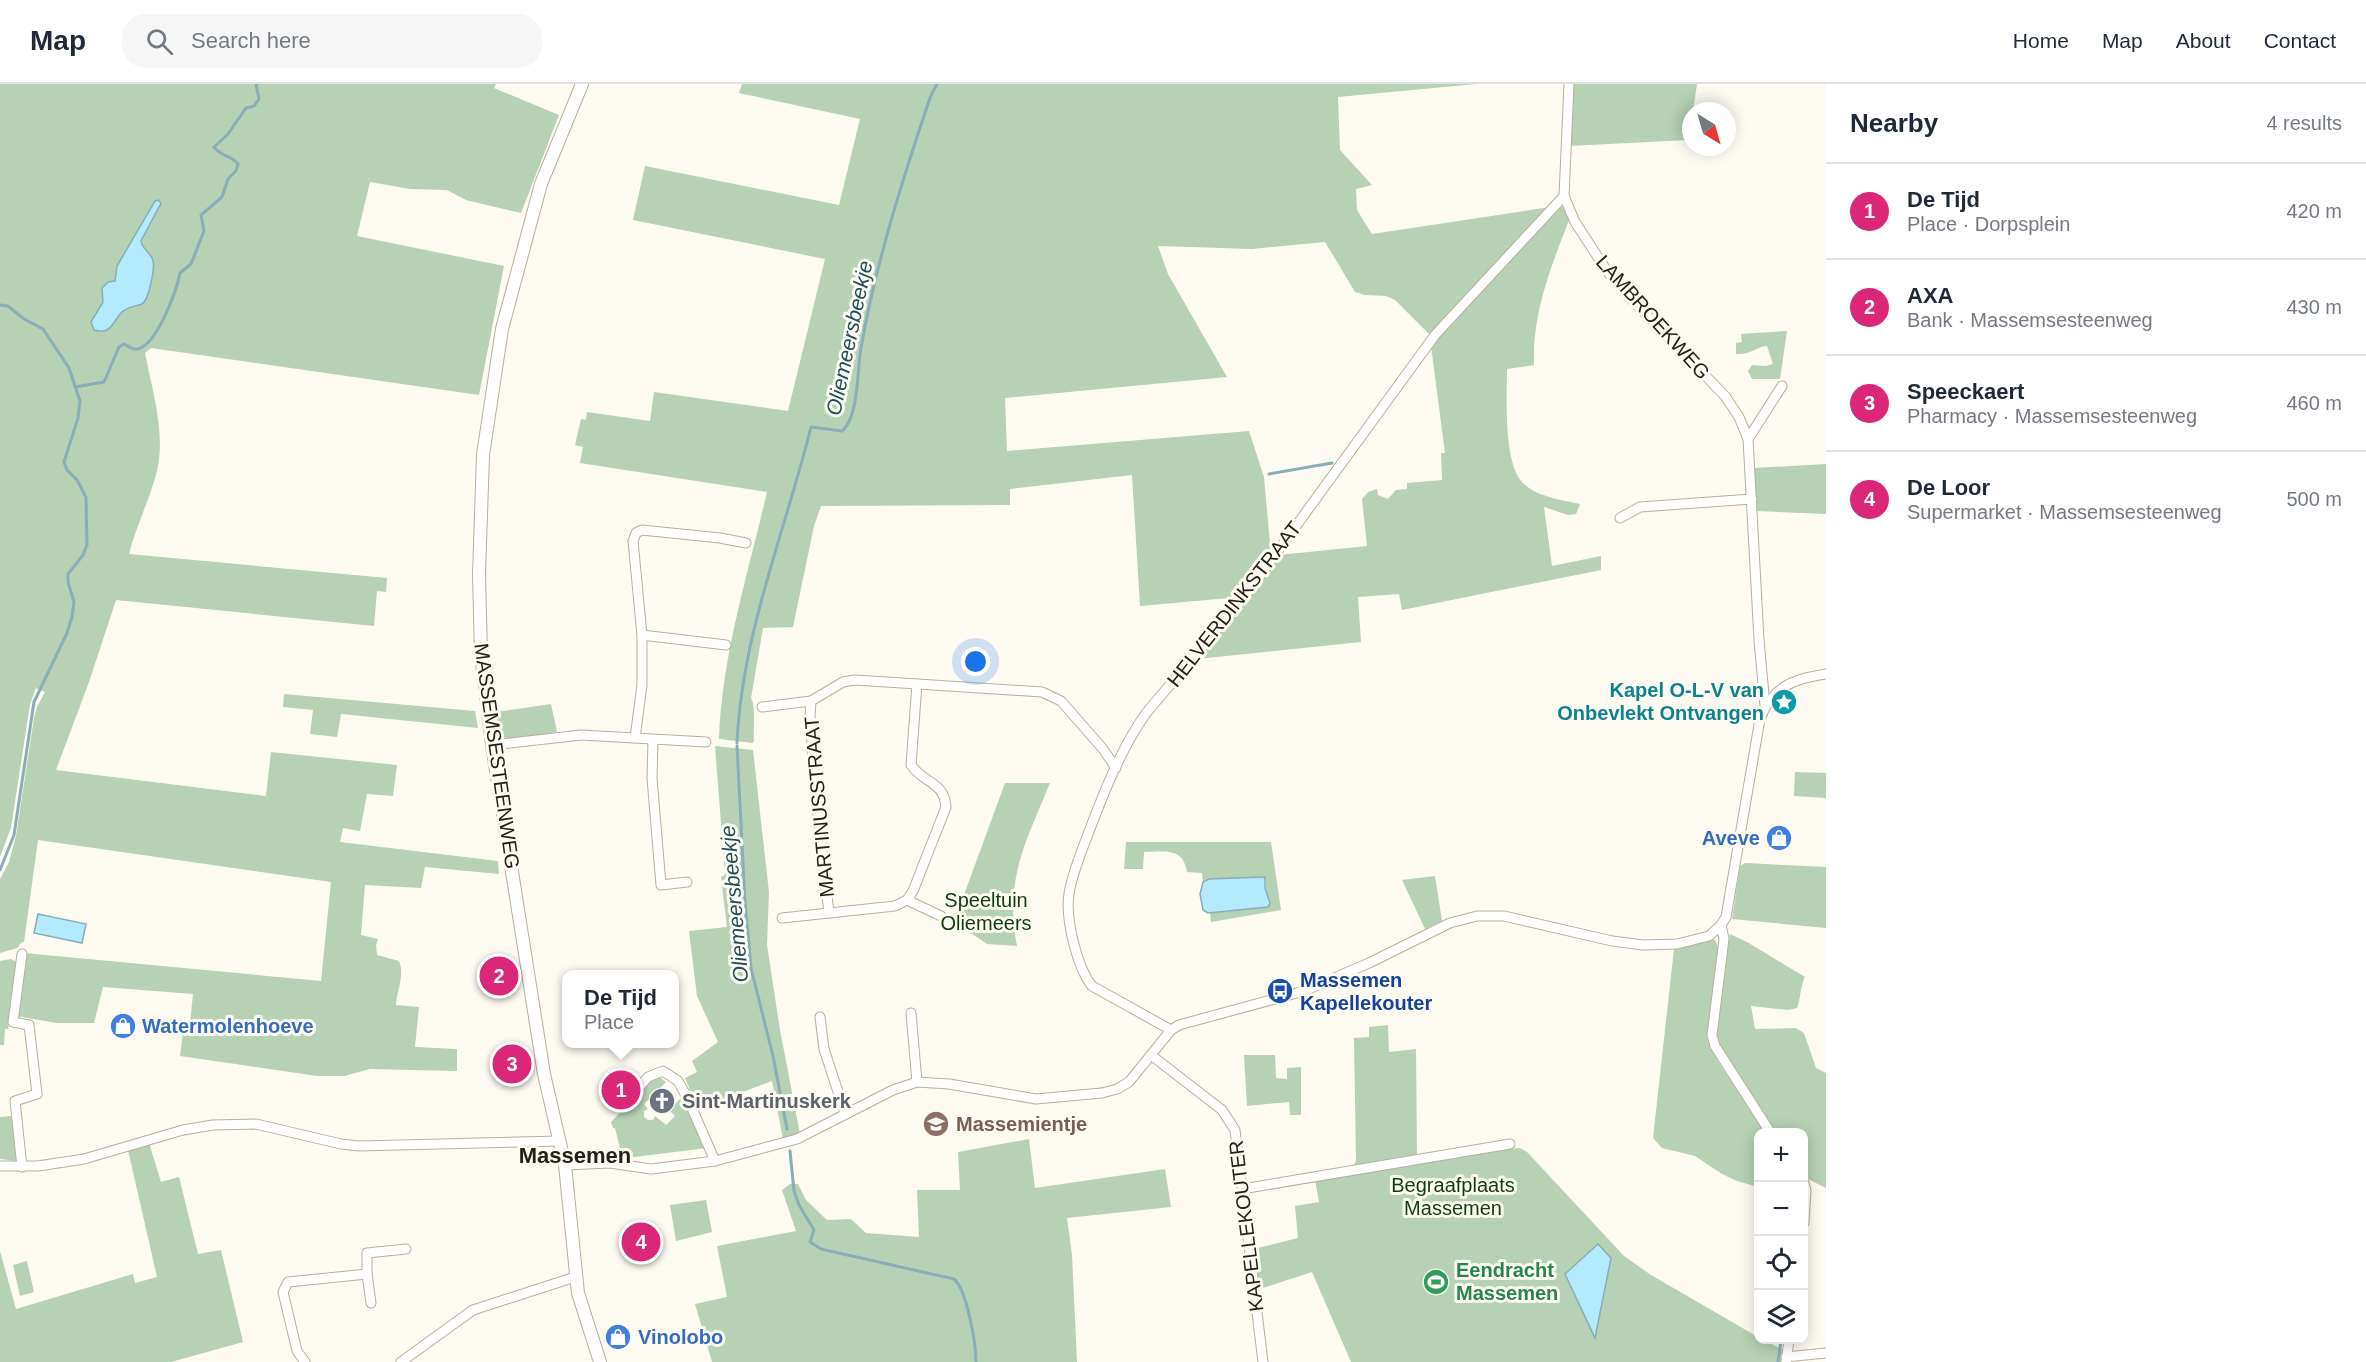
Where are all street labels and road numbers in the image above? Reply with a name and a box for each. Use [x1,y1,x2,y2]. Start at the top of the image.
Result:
street label: LAMBROEKWEG [1592,251,1714,383]
street label: HELVERDINKSTRAAT [1163,517,1305,691]
street label: MASSEMSESTEENWEG [470,642,524,870]
street label: MARTINUSSTRAAT [800,716,838,898]
street label: KAPELLEKOUTER [1225,1139,1267,1313]

